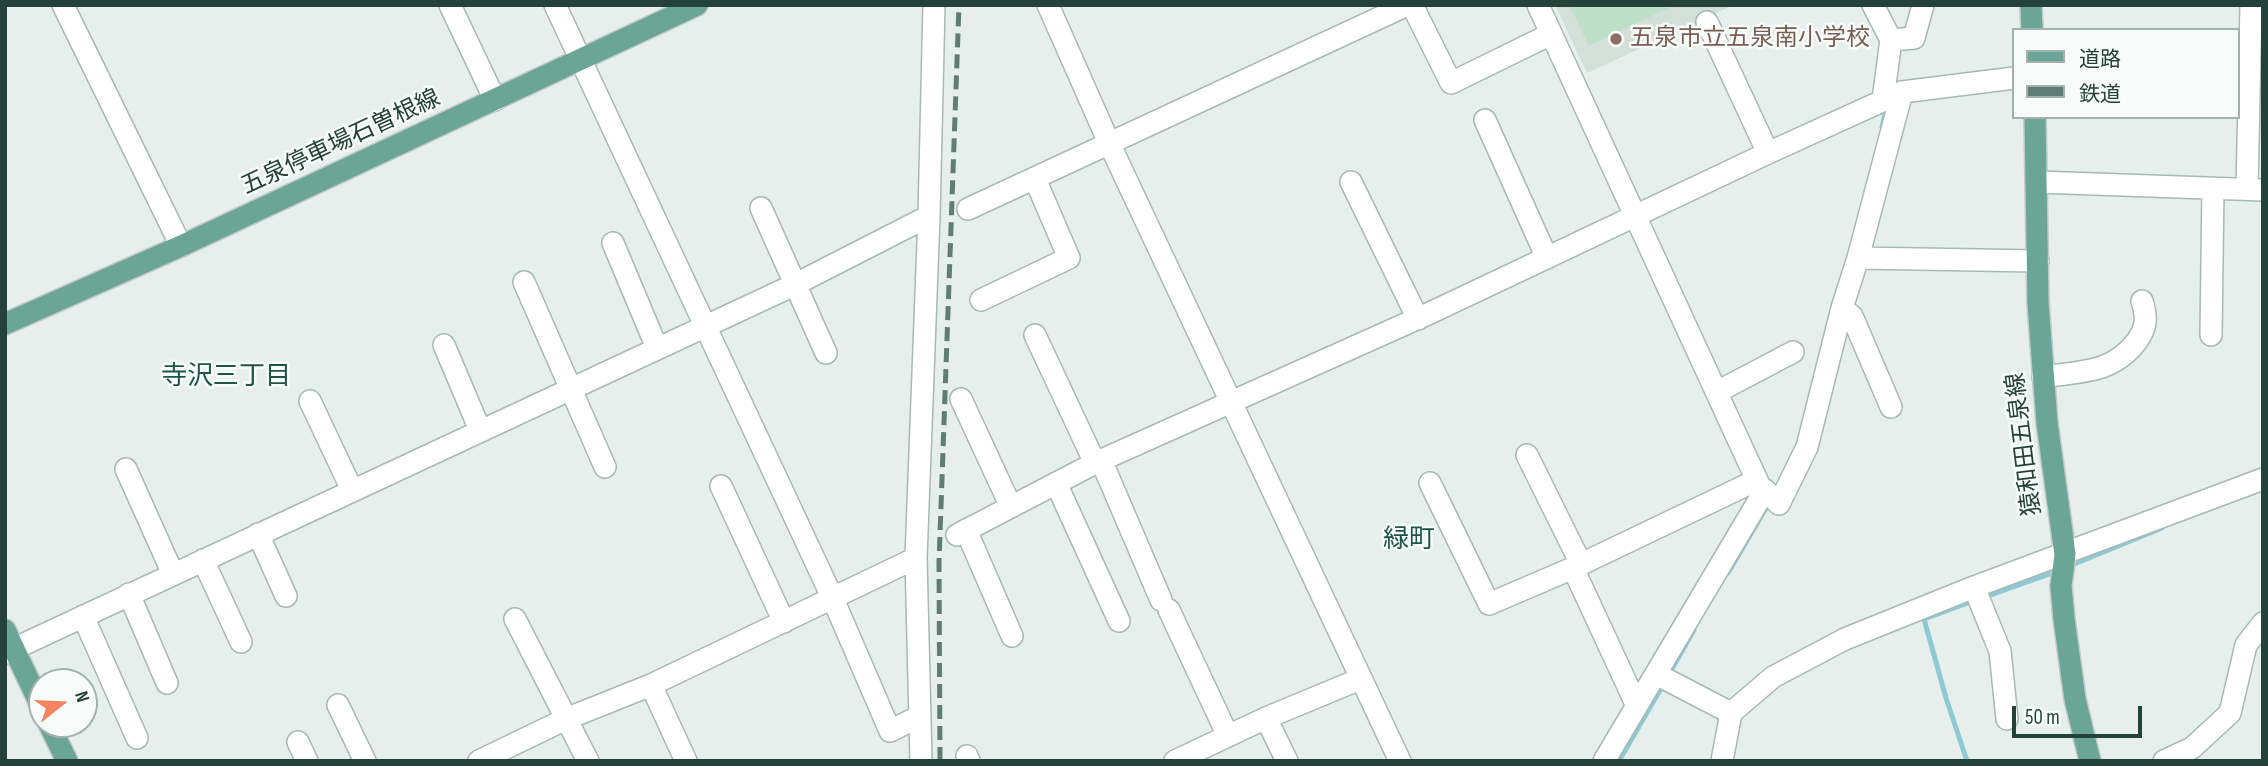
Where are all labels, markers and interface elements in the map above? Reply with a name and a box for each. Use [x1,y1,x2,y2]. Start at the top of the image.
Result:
place label: 五泉市立五泉南小学校 [1630,25,1870,53]
legend [2012,28,2240,119]
marker: 五泉市立五泉南小学校 [1608,31,1624,47]
text: 道路 [2079,47,2121,72]
text: 鉄道 [2079,82,2121,107]
street label: 五泉停車場石曽根線 [237,84,445,202]
district label: 寺沢三丁目 [161,361,291,393]
street label: 猿和田五泉線 [2002,371,2048,517]
district label: 緑町 [1383,524,1435,556]
north arrow [28,668,98,738]
text: N [69,689,94,705]
scale bar [2016,692,2146,736]
text: 50 m [2025,705,2060,730]

